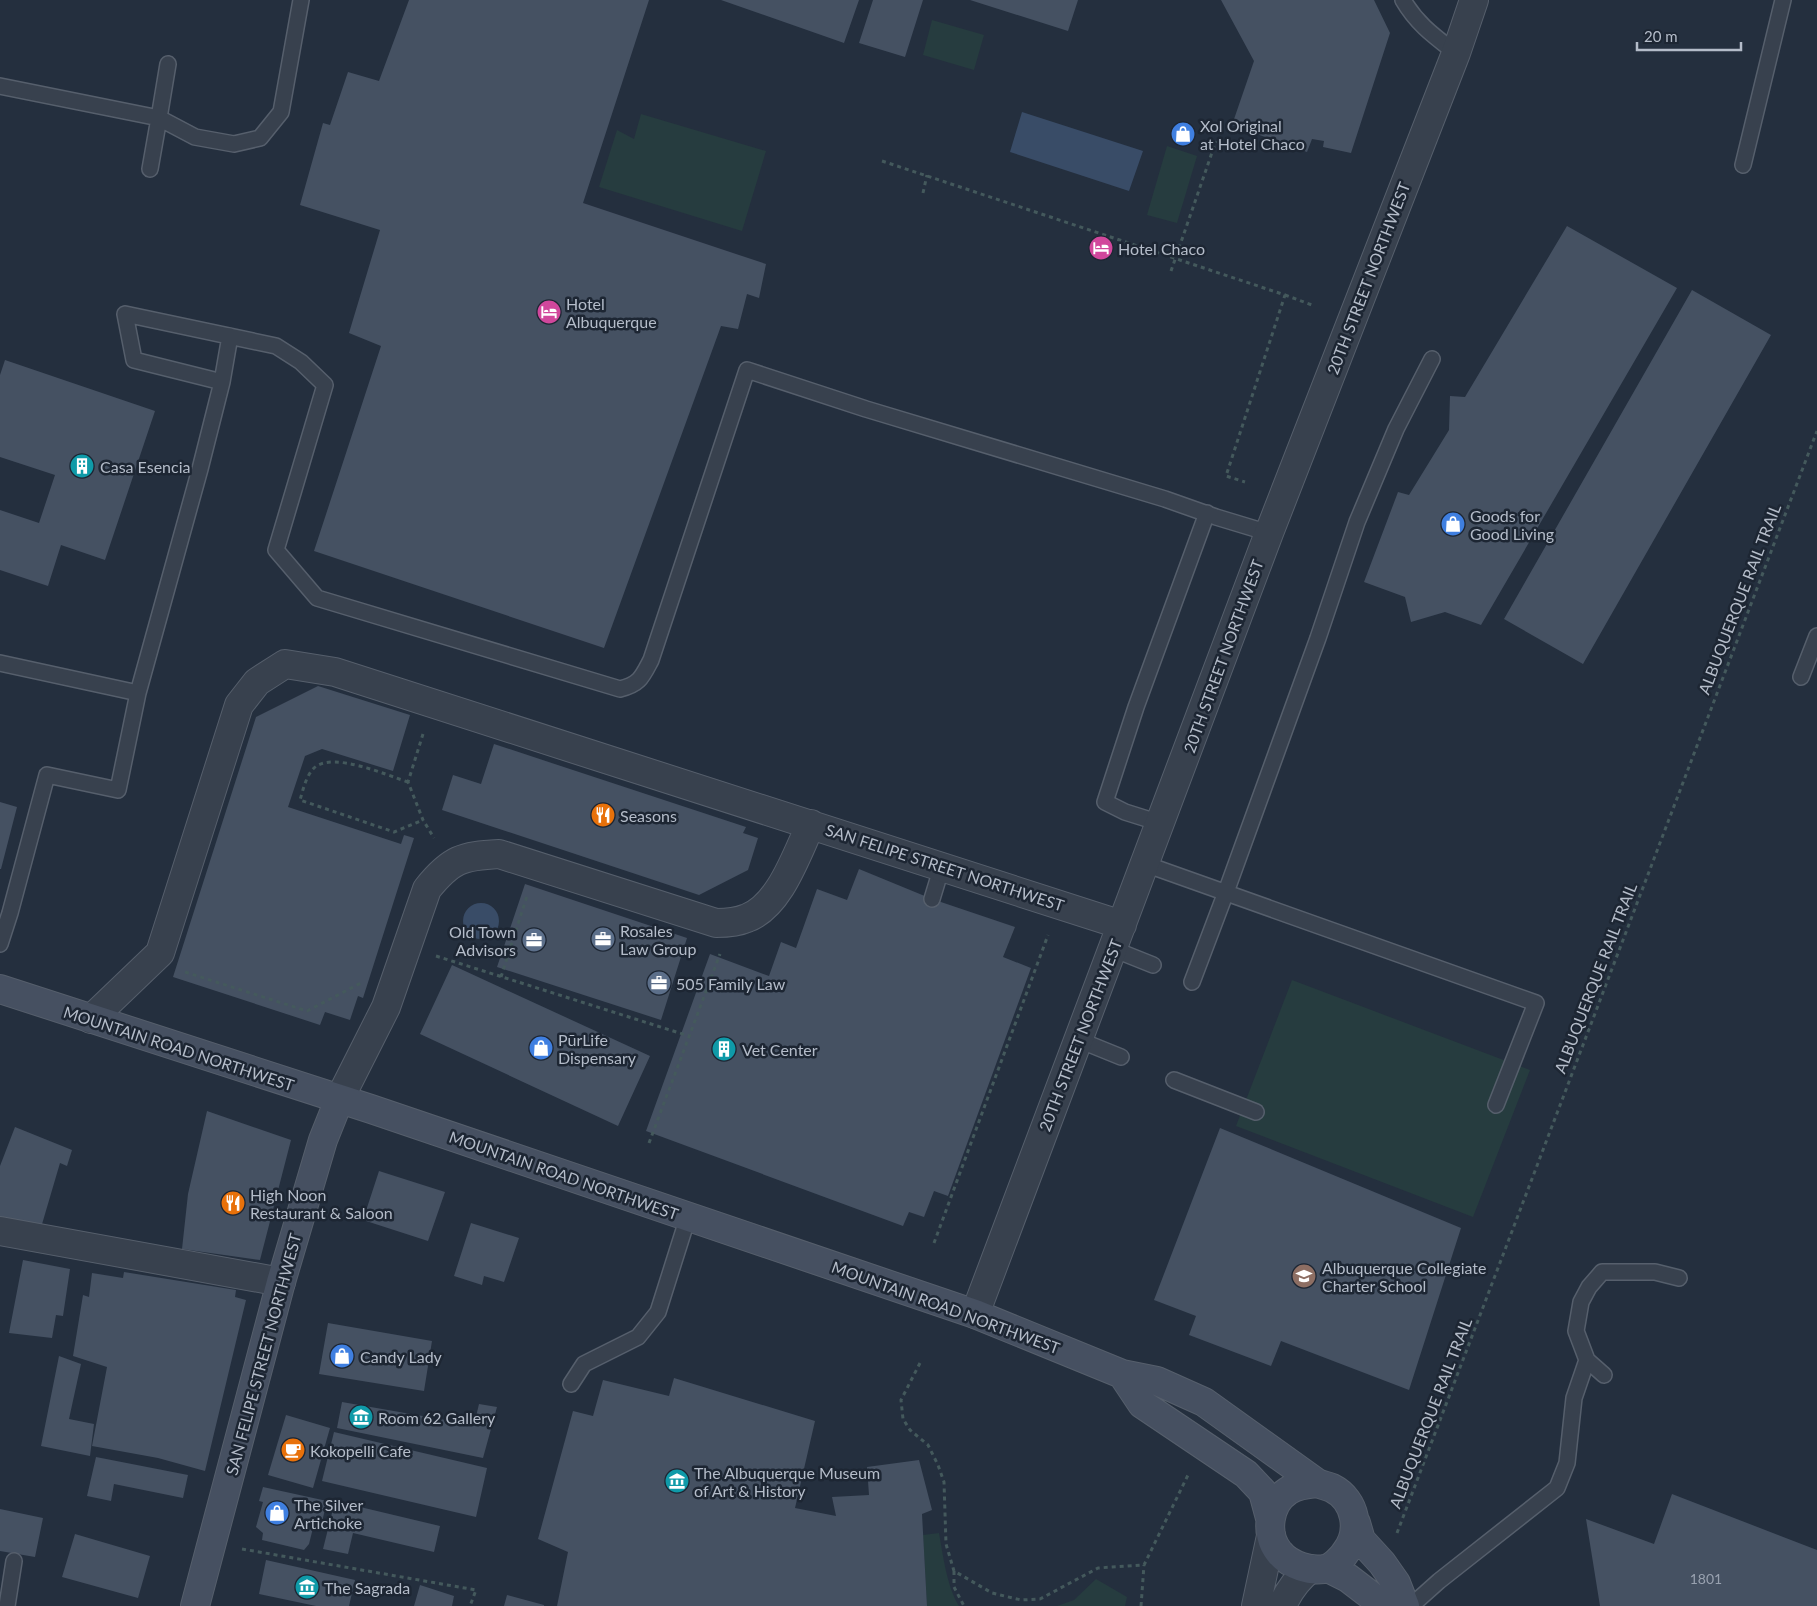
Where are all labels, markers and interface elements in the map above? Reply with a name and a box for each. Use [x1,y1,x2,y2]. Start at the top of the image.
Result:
scale bar [1637,20,1741,52]
text: 20 m [1644,27,1678,45]
place label: Xol Original at Hotel Chaco [1200,116,1305,153]
shop icon: Xol Original at Hotel Chaco [1170,121,1196,147]
street label: 20TH STREET NORTHWEST [1323,179,1414,377]
hotel icon: Hotel Chaco [1088,235,1114,261]
place label: Hotel Chaco [1118,239,1205,258]
place label: Hotel Albuquerque [566,294,657,331]
hotel icon: Hotel Albuquerque [536,299,562,325]
building icon: Casa Esencia [69,453,95,479]
place label: Casa Esencia [100,457,190,476]
street label: ALBUQUERQUE RAIL TRAIL [1694,501,1784,697]
place label: Goods for Good Living [1470,506,1554,543]
shop icon: Goods for Good Living [1440,511,1466,537]
street label: 20TH STREET NORTHWEST [1179,556,1267,755]
restaurant icon: Seasons [590,802,616,828]
place label: Seasons [620,806,677,825]
street label: SAN FELIPE STREET NORTHWEST [823,819,1067,915]
street label: ALBUQUERQUE RAIL TRAIL [1550,880,1640,1076]
place label: Rosales Law Group [620,921,697,958]
place label: Old Town Advisors [449,922,516,959]
office icon: Rosales Law Group [590,926,616,952]
office icon: Old Town Advisors [521,927,547,953]
street label: 20TH STREET NORTHWEST [1035,936,1126,1134]
office icon: 505 Family Law [646,970,672,996]
place label: 505 Family Law [676,974,786,993]
street label: MOUNTAIN ROAD NORTHWEST [61,1002,297,1094]
place label: PūrLife Dispensary [558,1030,637,1067]
shop icon: PūrLife Dispensary [528,1035,554,1061]
building icon: Vet Center [711,1036,737,1062]
place label: Vet Center [742,1040,818,1059]
street label: MOUNTAIN ROAD NORTHWEST [447,1127,682,1223]
place label: High Noon Restaurant & Saloon [250,1185,393,1222]
restaurant icon: High Noon Restaurant & Saloon [220,1190,246,1216]
street label: SAN FELIPE STREET NORTHWEST [222,1231,305,1477]
street label: MOUNTAIN ROAD NORTHWEST [829,1257,1063,1357]
place label: Albuquerque Collegiate Charter School [1322,1258,1486,1295]
school or university icon: Albuquerque Collegiate Charter School [1291,1263,1317,1289]
street label: ALBUQUERQUE RAIL TRAIL [1385,1315,1475,1511]
shop icon: Candy Lady [329,1343,355,1369]
place label: Candy Lady [360,1347,443,1366]
museum icon: Room 62 Gallery [348,1404,374,1430]
place label: Room 62 Gallery [378,1408,496,1427]
cafe icon: Kokopelli Cafe [280,1437,306,1463]
place label: Kokopelli Cafe [310,1441,411,1460]
place label: The Albuquerque Museum of Art & History [694,1463,880,1500]
museum icon: The Albuquerque Museum of Art & History [664,1468,690,1494]
place label: The Silver Artichoke [294,1495,363,1532]
shop icon: The Silver Artichoke [264,1500,290,1526]
house number: 1801 [1690,1570,1722,1587]
museum icon: The Sagrada [294,1574,320,1600]
place label: The Sagrada [324,1578,410,1597]

